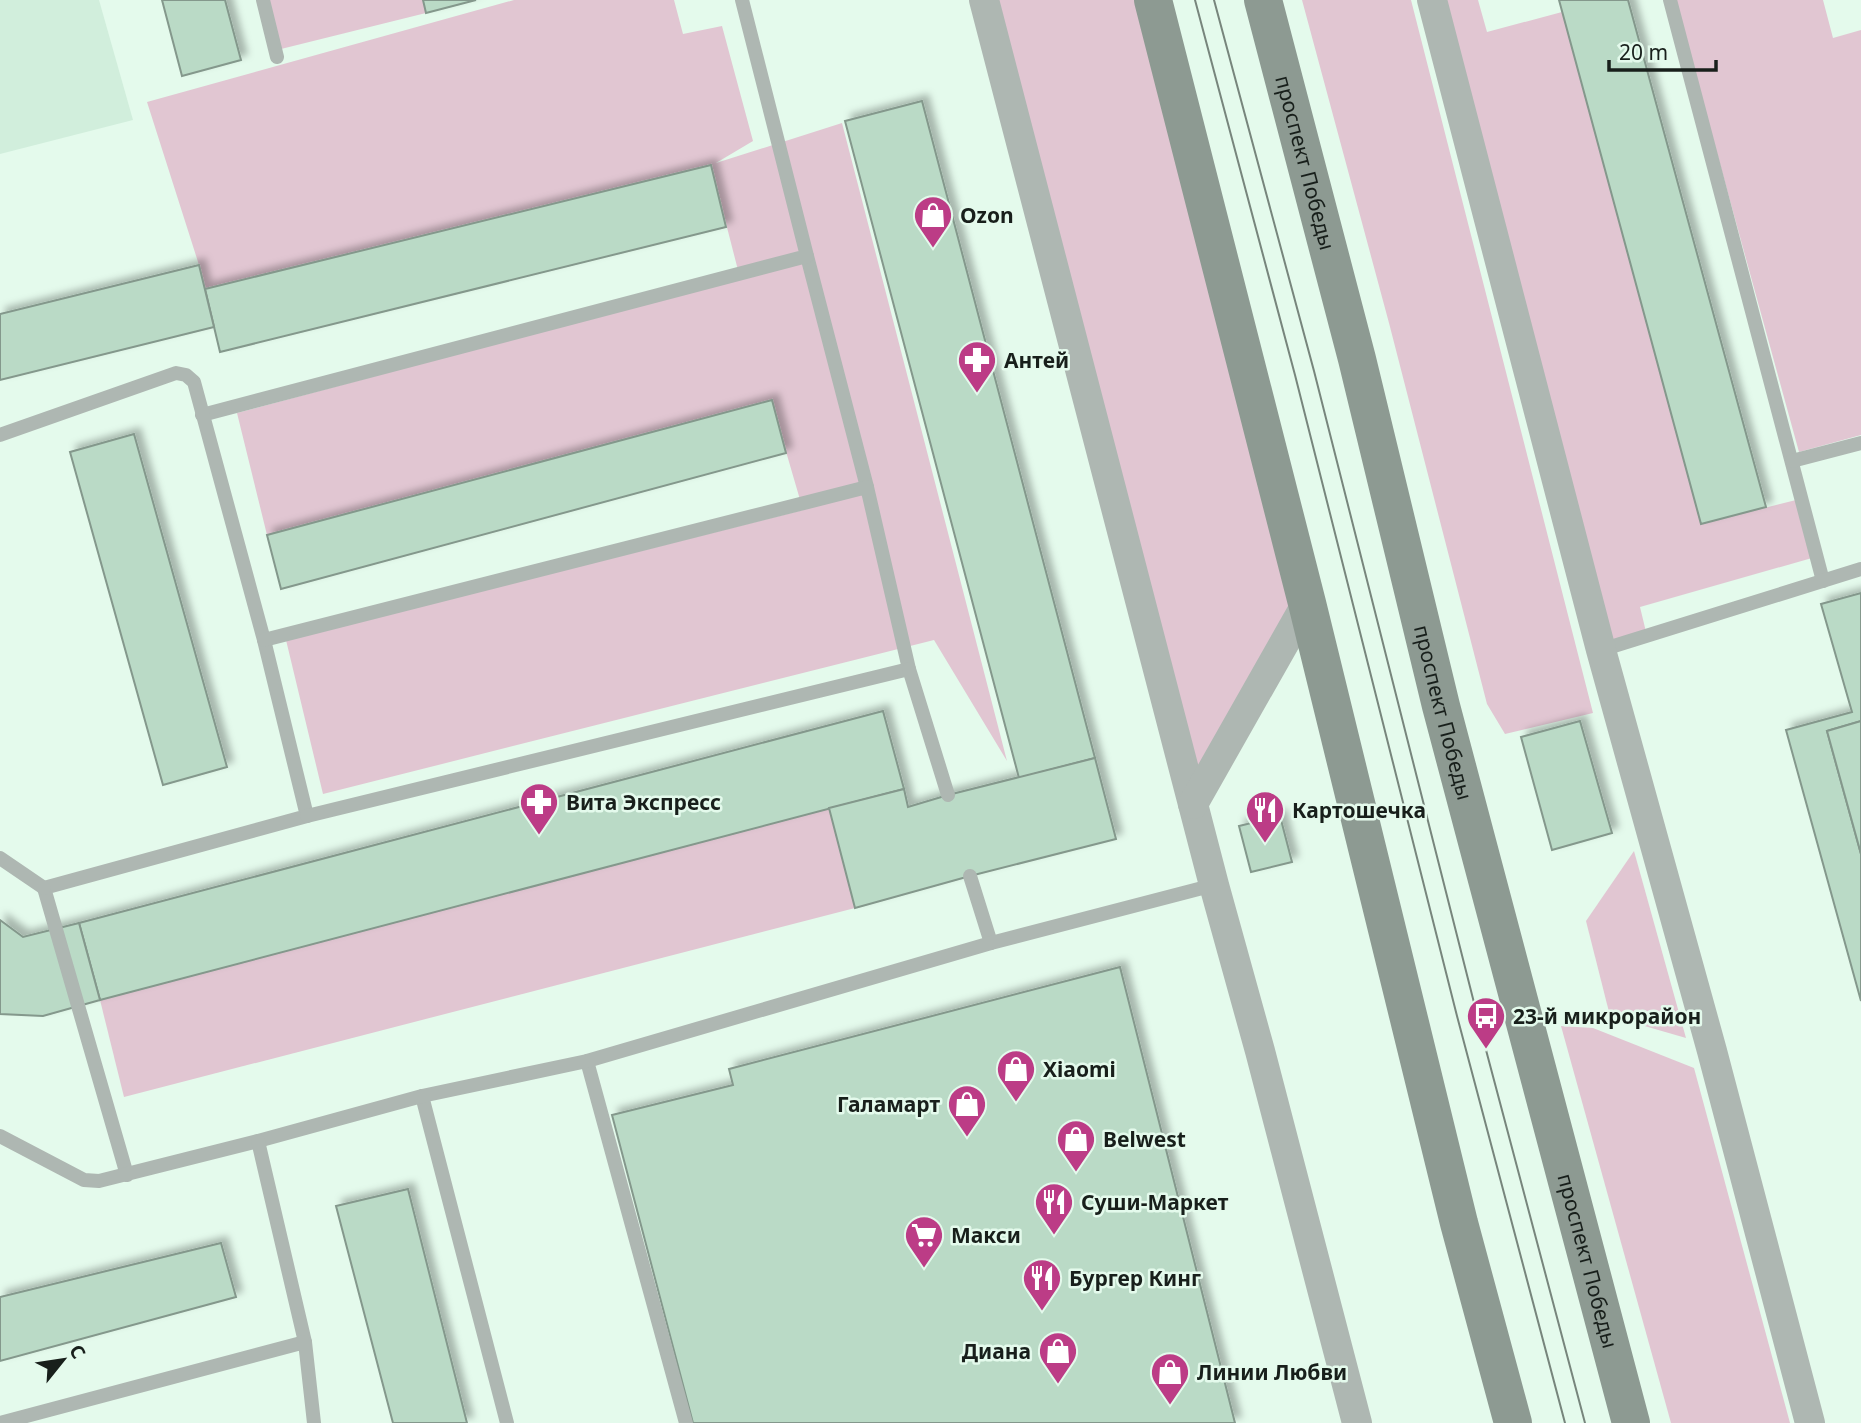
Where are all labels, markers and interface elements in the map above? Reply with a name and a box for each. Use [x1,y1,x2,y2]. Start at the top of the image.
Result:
scale bar [1609,28,1716,72]
text: 20 m [1619,38,1668,66]
street label: проспект Победы [1269,72,1342,253]
shop icon: Ozon [912,194,954,249]
place label: Ozon [960,201,1014,229]
pharmacy icon: Антей [956,339,998,394]
place label: Антей [1004,346,1069,374]
street label: проспект Победы [1408,622,1479,803]
pharmacy icon: Вита Экспресс [518,781,560,836]
place label: Вита Экспресс [566,788,721,816]
restaurant icon: Картошечка [1244,789,1286,844]
place label: Картошечка [1292,796,1426,824]
bus stop icon: 23-й микрорайон [1465,995,1507,1050]
place label: 23-й микрорайон [1513,1002,1701,1030]
shop icon: Xiaomi [995,1048,1037,1103]
place label: Xiaomi [1043,1055,1116,1083]
shop icon: Галамарт [946,1083,988,1138]
place label: Галамарт [837,1090,940,1118]
shop icon: Belwest [1055,1118,1097,1173]
place label: Belwest [1103,1125,1186,1153]
street label: проспект Победы [1551,1170,1625,1351]
restaurant icon: Суши-Маркет [1033,1181,1075,1236]
place label: Суши-Маркет [1081,1188,1229,1216]
supermarket icon: Макси [903,1214,945,1269]
place label: Макси [951,1221,1021,1249]
restaurant icon: Бургер Кинг [1021,1257,1063,1312]
place label: Бургер Кинг [1069,1264,1201,1292]
north arrow [28,1325,98,1395]
shop icon: Диана [1037,1330,1079,1385]
place label: Диана [962,1337,1031,1365]
text: С [63,1340,92,1363]
shop icon: Линии Любви [1149,1351,1191,1406]
place label: Линии Любви [1197,1358,1347,1386]

